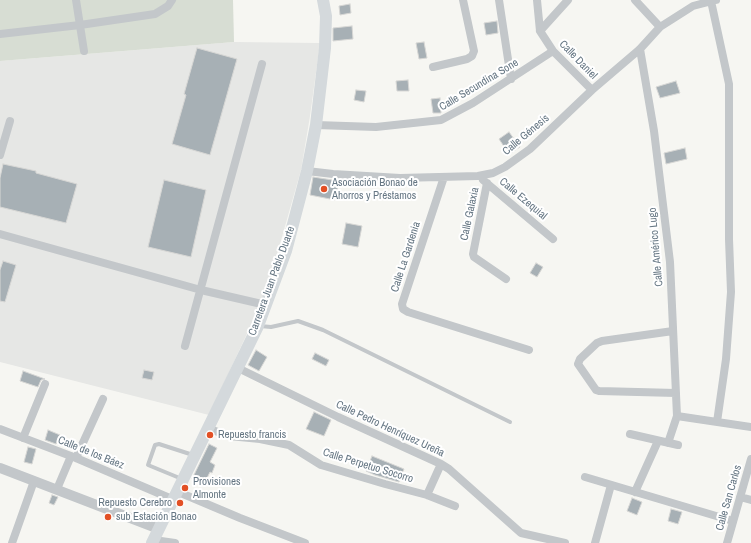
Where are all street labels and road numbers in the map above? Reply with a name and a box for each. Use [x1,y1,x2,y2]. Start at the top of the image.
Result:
street label: Calle Daniel [556,38,600,82]
street label: Calle Secundina Sone [437,56,521,114]
street label: Calle Génesis [500,112,552,158]
street label: Calle Ezequial [496,175,550,223]
street label: Calle Galaxia [458,186,482,242]
street label: Calle Américo Lugo [646,207,666,287]
street label: Calle La Gardenia [388,220,424,294]
street label: Carretera Juan Pablo Duarte [246,225,298,337]
street label: Calle Pedro Henríquez Ureña [334,398,446,460]
street label: Calle de los Báez [56,434,126,472]
street label: Calle Perpetuo Socorro [321,446,415,486]
street label: Calle San Carlos [713,464,745,532]

